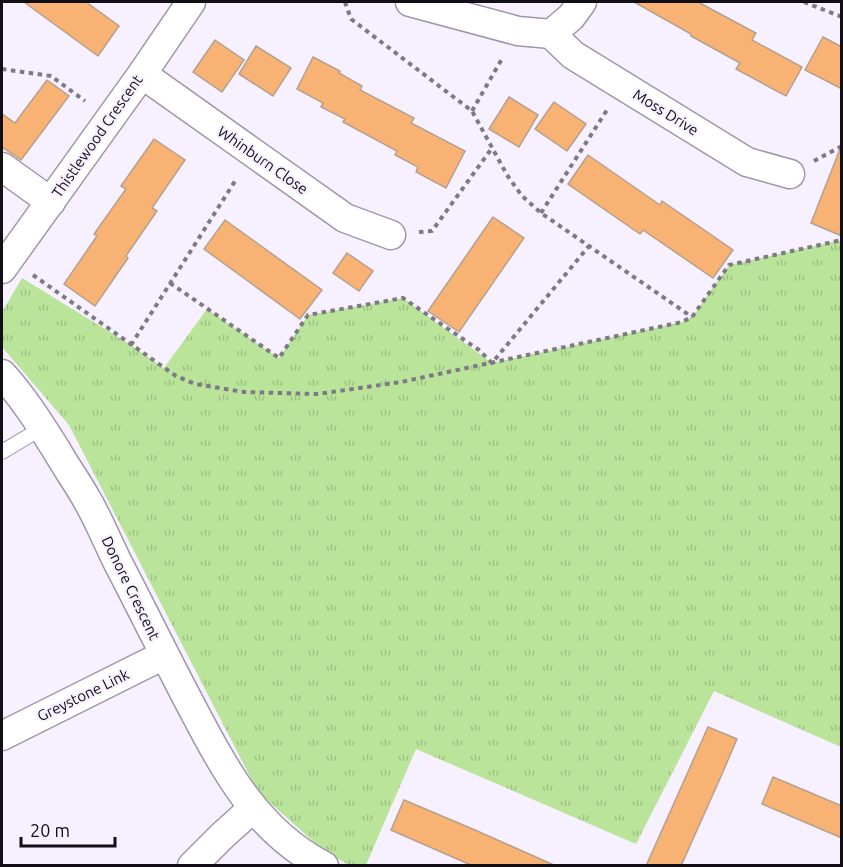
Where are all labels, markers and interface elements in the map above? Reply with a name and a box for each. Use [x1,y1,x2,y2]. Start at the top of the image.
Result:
street label: Thistlewood Crescent [48,71,146,201]
street label: Moss Drive [630,85,702,139]
street label: Whinburn Close [215,123,311,197]
street label: Donore Crescent [98,533,164,643]
street label: Greystone Link [34,665,132,725]
scale bar [21,810,116,848]
text: 20 m [30,820,70,840]

